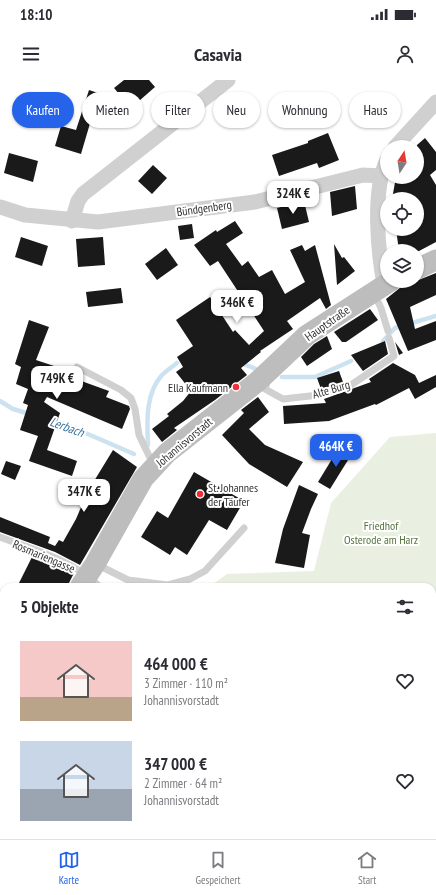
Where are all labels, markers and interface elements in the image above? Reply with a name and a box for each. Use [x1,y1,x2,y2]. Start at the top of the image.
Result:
text: 18:10 [20,5,52,24]
icon: menu [20,43,42,65]
text: Casavia [194,43,242,66]
icon: person [394,43,416,65]
chip: Kaufen [12,92,74,128]
chip: Mieten [82,92,143,128]
chip: Filter [151,92,205,128]
chip: Neu [213,92,260,128]
chip: Wohnung [268,92,341,128]
chip: Haus [349,92,401,128]
north arrow [380,140,424,184]
map controls [380,140,424,288]
pin: 324K € [260,181,326,215]
text: 324K € [276,185,310,202]
button: locate [380,192,424,236]
street label: Bündgenberg [176,197,232,219]
button: layers [380,244,424,288]
pin: 346K € [204,290,270,324]
text: 346K € [220,294,254,311]
street label: Hauptstraße [302,302,352,344]
pin: 749K € [24,366,90,400]
text: 749K € [40,370,74,387]
street label: Alte Burg [310,376,352,402]
place label: Ella Kaufmann [168,380,228,395]
marker: Ella Kaufmann [231,382,241,392]
water label: Lerbach [48,413,88,441]
street label: Johannisvorstadt [152,414,216,471]
pin: 464K € [303,434,369,468]
text: 464K € [319,438,353,455]
pin: 347K € [51,479,117,513]
place label: St. Johannes der Täufer [208,480,258,509]
text: 347K € [67,483,101,500]
marker: St. Johannes der Täufer [195,489,205,499]
park label: Friedhof Osterode am Harz [344,518,418,547]
street label: Rosmariengasse [11,536,77,576]
text: 5 Objekte [20,596,79,618]
icon: filters [394,596,416,618]
text: 464 000 € [144,653,208,675]
icon: home [52,657,100,705]
icon: heart [394,670,416,692]
text: 3 Zimmer · 110 m² [144,675,228,692]
text: Johannisvorstadt [144,692,219,709]
text: 347 000 € [144,753,207,775]
icon: home [52,757,100,805]
icon: heart [394,770,416,792]
text: 2 Zimmer · 64 m² [144,775,222,792]
text: Johannisvorstadt [144,792,219,809]
tab: Karte [58,849,80,887]
tab: Gespeichert [195,849,240,887]
tab: Start [356,849,378,887]

